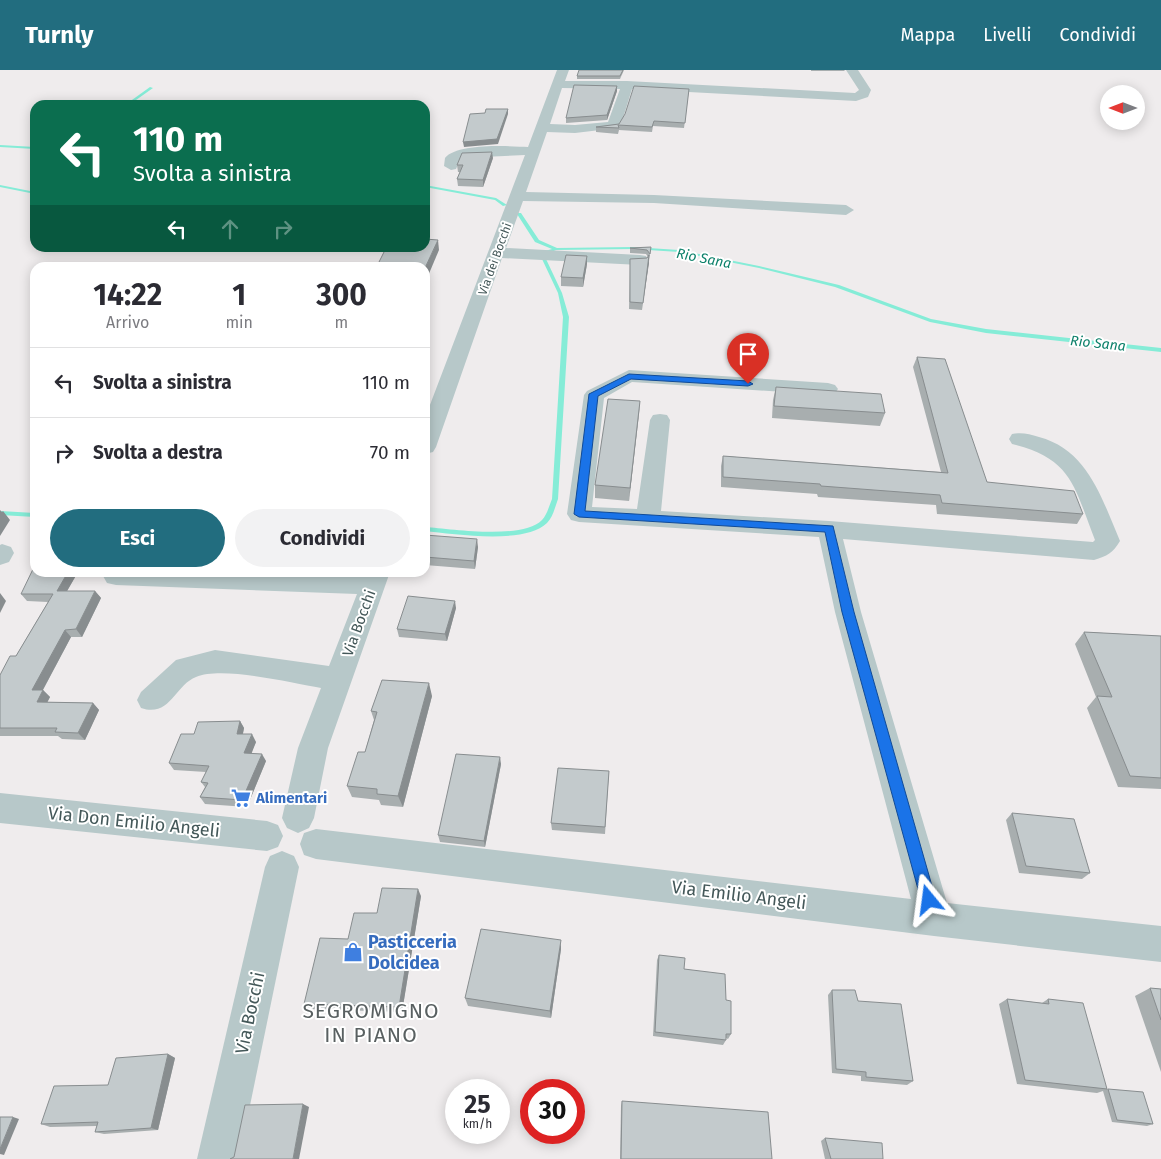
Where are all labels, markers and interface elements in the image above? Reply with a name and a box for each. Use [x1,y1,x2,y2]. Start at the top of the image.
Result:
text: Turnly [25,21,94,49]
text: Mappa [901,24,955,46]
text: Livelli [983,24,1032,46]
text: Condividi [1060,24,1136,46]
north arrow [1100,85,1145,130]
map controls [1100,85,1145,130]
text: 110 m [133,118,223,160]
icon: left [50,120,115,185]
text: Svolta a sinistra [133,160,292,187]
icon: left [163,215,191,243]
icon: ahead [216,215,244,243]
icon: right [269,215,297,243]
street label: Via dei Bocchi [475,221,515,297]
water label: Rio Sana [675,245,733,272]
text: 14:22 [93,277,162,313]
text: 1 [232,277,246,313]
text: 300 [316,277,367,313]
text: Arrivo [106,313,149,332]
text: min [225,313,253,332]
text: m [335,313,348,332]
water label: Rio Sana [1069,332,1127,355]
pin [727,333,769,384]
icon: arrive [734,340,762,368]
icon: left [50,369,78,397]
text: Svolta a sinistra [93,371,232,394]
text: 110 m [362,371,410,394]
icon: right [50,439,78,467]
text: Svolta a destra [93,441,223,464]
text: 70 m [370,441,410,464]
button: Esci [50,509,225,567]
button: Condividi [235,509,410,567]
street label: Via Bocchi [339,587,379,659]
supermarket icon: Alimentari [230,787,252,809]
place label: Alimentari [255,789,327,807]
street label: Via Don Emilio Angeli [47,802,221,842]
position arrow [902,873,954,925]
street label: Via Emilio Angeli [670,876,808,914]
place label: Pasticceria Dolcidea [368,931,457,974]
shop icon: Pasticceria Dolcidea [342,941,364,963]
street label: Via Bocchi [231,970,269,1056]
district label: SEGROMIGNO IN PIANO [302,998,440,1048]
speed limit sign: 30 [520,1079,585,1144]
text: 25 [464,1090,491,1120]
text: km/h [463,1117,492,1131]

